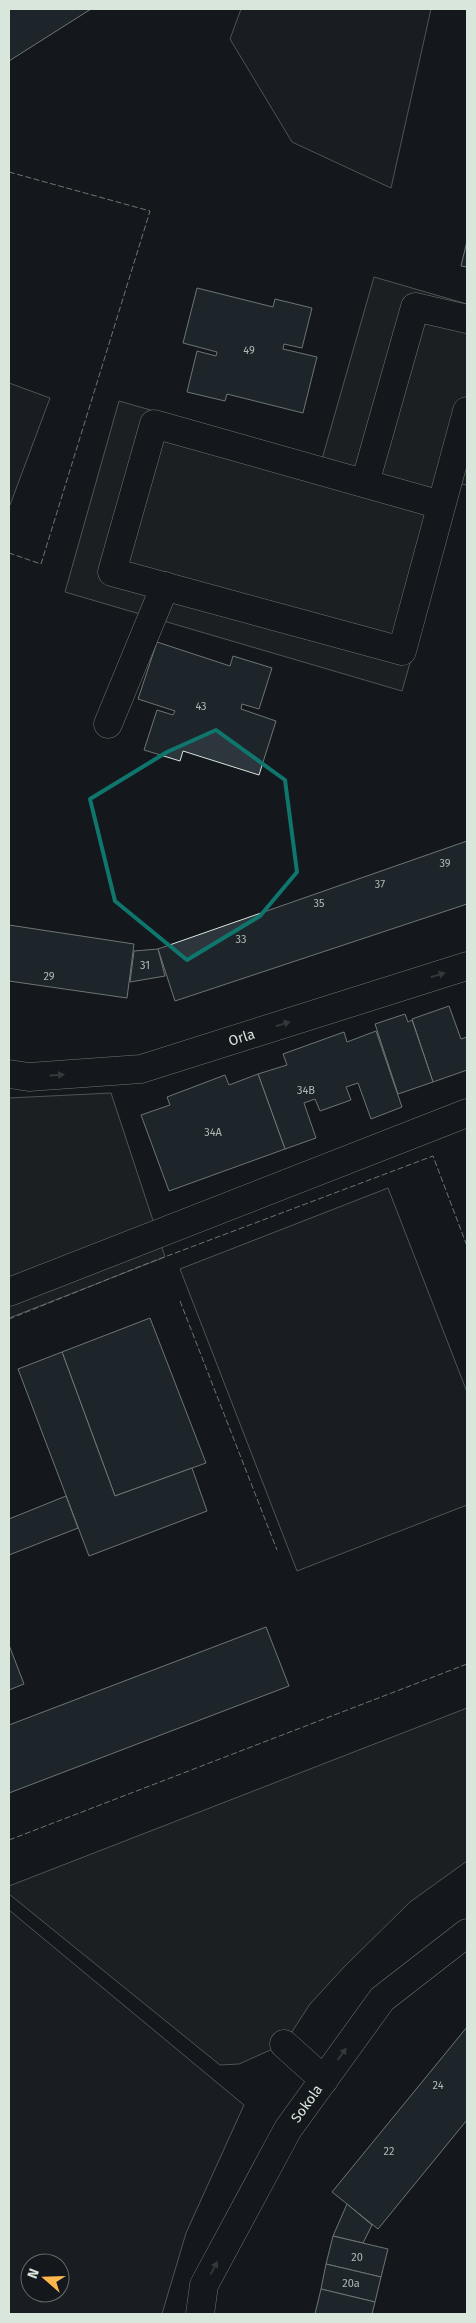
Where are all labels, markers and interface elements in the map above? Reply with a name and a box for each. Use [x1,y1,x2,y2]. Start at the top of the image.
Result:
house number: 49 [243,344,255,357]
house number: 43 [195,700,207,713]
house number: 39 [439,857,451,870]
house number: 37 [375,878,385,891]
house number: 35 [314,897,325,910]
house number: 33 [236,933,246,946]
house number: 31 [140,959,150,972]
house number: 29 [43,970,55,983]
one-way arrow [430,971,445,979]
one-way arrow [275,1020,290,1028]
street label: Orla [226,1025,257,1049]
one-way arrow [49,1071,65,1079]
house number: 34B [297,1084,315,1097]
house number: 34A [204,1126,222,1139]
one-way arrow [337,2047,347,2061]
house number: 24 [433,2079,444,2092]
street label: Sokola [287,2081,326,2126]
house number: 22 [384,2145,394,2158]
house number: 20 [351,2251,363,2264]
north arrow [20,2253,70,2303]
one-way arrow [209,2261,218,2275]
text: N [24,2266,43,2281]
house number: 20a [342,2277,360,2290]

